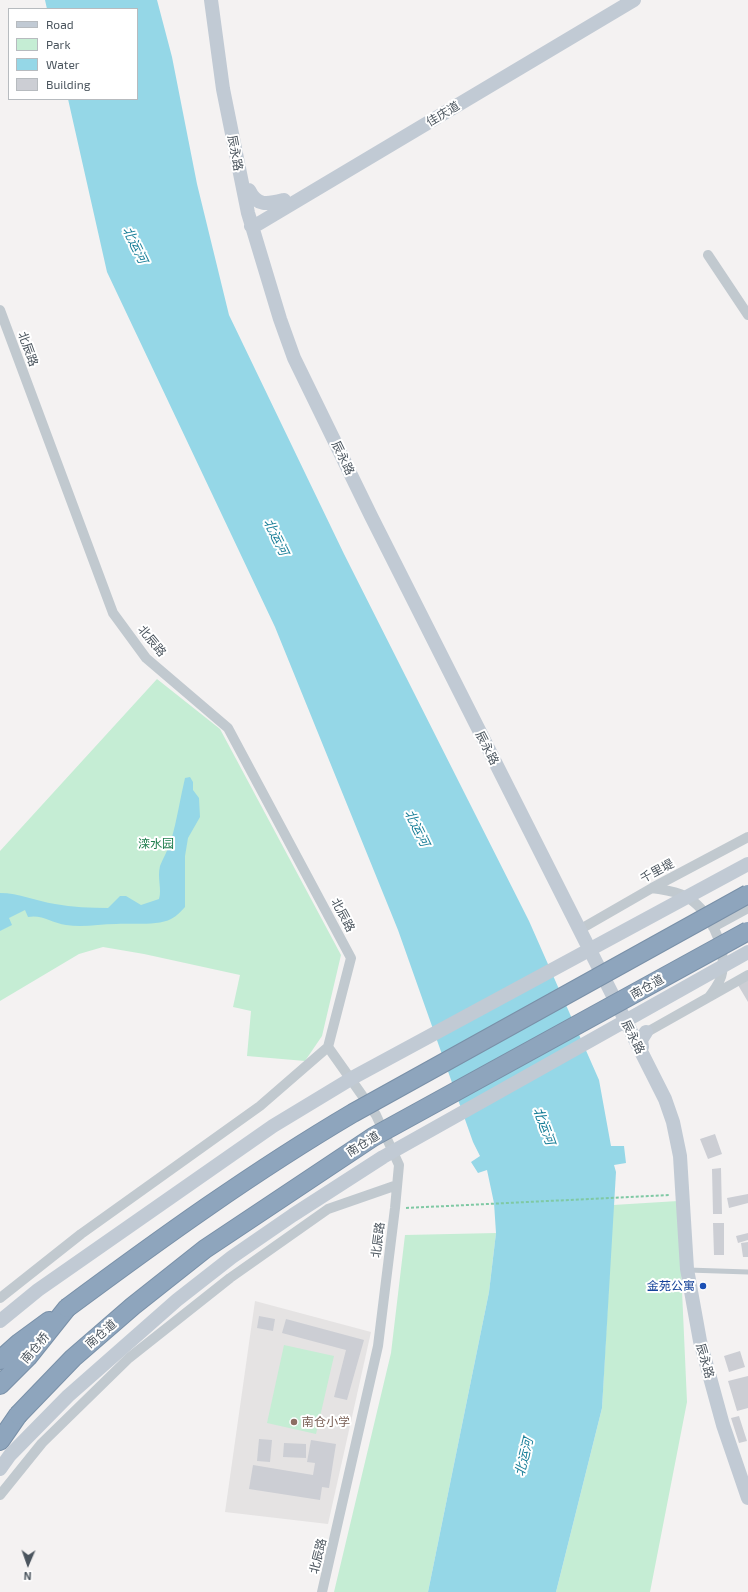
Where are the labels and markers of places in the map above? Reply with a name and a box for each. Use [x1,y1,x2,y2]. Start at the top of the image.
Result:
place label: 金苑公寓 [647,1279,695,1293]
marker: 金苑公寓 [698,1281,708,1291]
place label: 南仓小学 [302,1415,350,1429]
marker: 南仓小学 [289,1417,299,1427]

